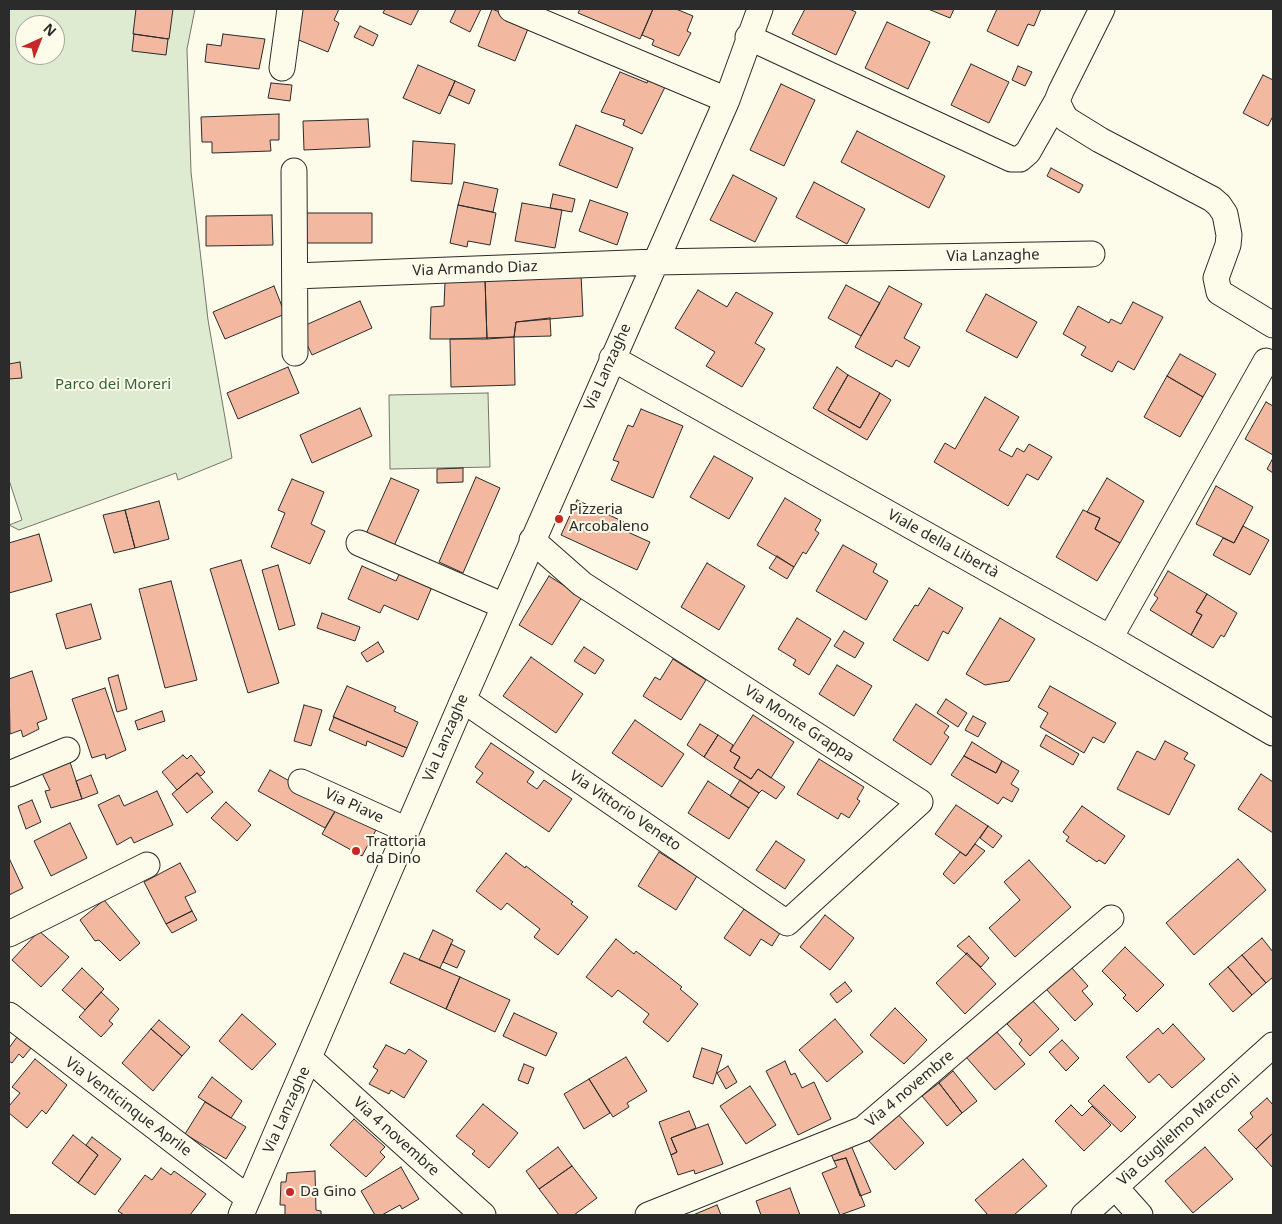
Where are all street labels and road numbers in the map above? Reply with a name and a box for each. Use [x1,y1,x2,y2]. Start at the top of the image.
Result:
street label: Via Lanzaghe [946,246,1040,266]
street label: Via Armando Diaz [412,258,538,280]
street label: Via Lanzaghe [581,321,635,413]
street label: Viale della Libertà [884,506,1002,582]
street label: Via Monte Grappa [741,682,857,766]
street label: Via Lanzaghe [420,692,472,784]
street label: Via Vittorio Veneto [566,767,684,855]
street label: Via Piave [322,785,386,827]
street label: Via 4 novembre [862,1047,958,1131]
street label: Via Venticinque Aprile [61,1054,195,1160]
street label: Via Lanzaghe [260,1064,314,1156]
street label: Via Guglielmo Marconi [1114,1070,1244,1190]
street label: Via 4 novembre [349,1094,443,1180]

